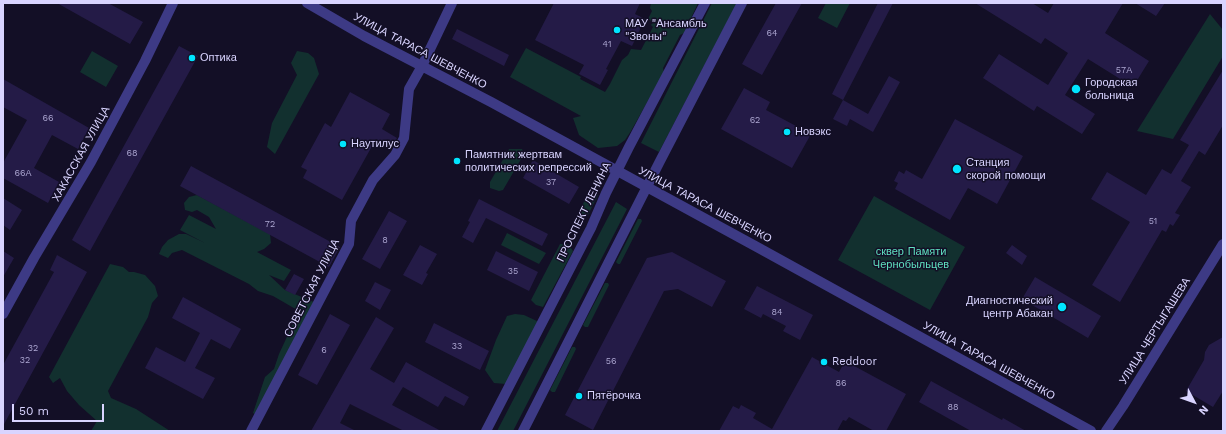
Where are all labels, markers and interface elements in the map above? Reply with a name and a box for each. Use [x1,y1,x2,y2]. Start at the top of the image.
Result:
street label: УЛИЦА ТАРАСА ШЕВЧЕНКО [351,10,489,92]
place label: МАУ "Ансамбль "Звоны" [625,17,707,43]
marker: МАУ "Ансамбль "Звоны" [612,25,622,35]
house number: 64 [767,28,777,38]
house number: 41 [603,39,611,49]
place label: Оптика [200,51,237,65]
marker: Оптика [187,53,197,63]
house number: 57А [1116,65,1132,75]
place label: Городская больница [1085,76,1137,102]
marker: Городская больница [1070,83,1082,95]
street label: ХАКАССКАЯ УЛИЦА [49,104,113,204]
house number: 66 [43,113,53,123]
house number: 62 [750,115,760,125]
place label: Новэкс [795,125,831,139]
marker: Новэкс [782,127,792,137]
place label: Наутилус [351,137,399,151]
marker: Наутилус [338,139,348,149]
house number: 68 [126,148,138,158]
place label: Памятник жертвам политических репрессий [465,148,592,174]
marker: Памятник жертвам политических репрессий [452,156,462,166]
place label: Станция скорой помощи [966,156,1046,182]
street label: ПРОСПЕКТ ЛЕНИНА [554,160,614,264]
marker: Станция скорой помощи [951,163,963,175]
street label: УЛИЦА ТАРАСА ШЕВЧЕНКО [636,164,774,246]
house number: 66А [15,168,31,178]
house number: 37 [546,177,556,187]
house number: 51 [1149,216,1157,226]
house number: 72 [265,219,275,229]
house number: 8 [382,235,388,245]
street label: СОВЕТСКАЯ УЛИЦА [282,237,342,339]
park label: сквер Памяти Чернобыльцев [873,245,949,271]
house number: 35 [508,266,518,276]
street label: УЛИЦА ЧЕРТЫГАШЕВА [1117,275,1193,387]
place label: Диагностический центр Абакан [966,294,1053,320]
marker: Диагностический центр Абакан [1056,301,1068,313]
house number: 84 [771,307,783,317]
street label: УЛИЦА ТАРАСА ШЕВЧЕНКО [921,319,1057,403]
house number: 33 [452,341,462,351]
house number: 32 [28,343,38,353]
house number: 6 [321,345,327,355]
house number: 32 [20,355,30,365]
place label: Reddoor [832,355,877,369]
house number: 56 [606,356,616,366]
marker: Reddoor [819,357,829,367]
house number: 86 [835,378,847,388]
north arrow [1174,382,1214,422]
place label: Пятёрочка [587,389,641,403]
marker: Пятёрочка [574,391,584,401]
scale bar [14,396,106,422]
house number: 88 [947,402,959,412]
text: N [1196,403,1211,418]
text: 50 m [19,404,49,418]

